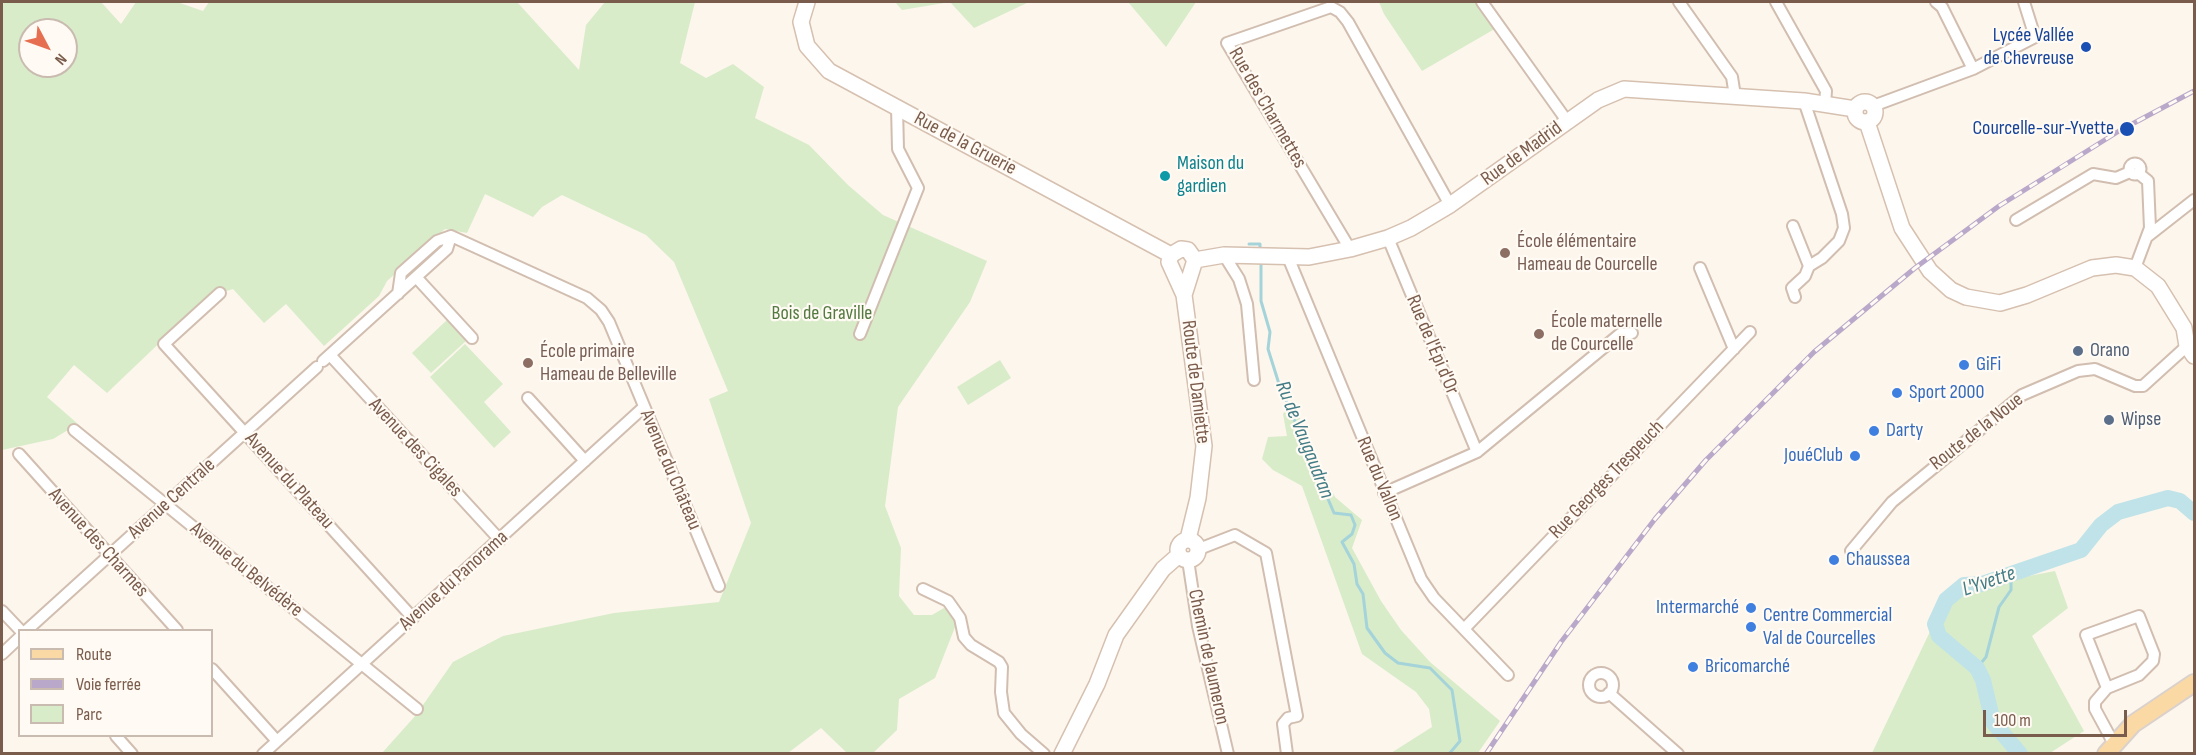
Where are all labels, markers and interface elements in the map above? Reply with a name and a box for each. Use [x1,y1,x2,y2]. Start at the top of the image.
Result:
north arrow [18,18,78,78]
place label: Lycée Vallée de Chevreuse [1984,24,2074,71]
marker: Lycée Vallée de Chevreuse [2079,40,2093,54]
street label: Rue des Charmettes [1223,43,1311,173]
text: N [50,49,70,68]
street label: Rue de la Gruerie [910,107,1020,181]
street label: Rue de Madrid [1477,117,1567,191]
place label: Courcelle-sur-Yvette [1973,117,2114,141]
marker: Courcelle-sur-Yvette [2118,120,2136,138]
place label: Maison du gardien [1177,152,1244,199]
marker: Maison du gardien [1158,169,1172,183]
place label: École élémentaire Hameau de Courcelle [1517,230,1658,277]
marker: École élémentaire Hameau de Courcelle [1498,246,1512,260]
street label: Rue de l'Épi d'Or [1400,292,1464,398]
park label: Bois de Graville [772,302,872,326]
place label: École maternelle de Courcelle [1551,310,1663,357]
street label: Route de Damiette [1176,319,1214,445]
marker: École maternelle de Courcelle [1532,327,1546,341]
place label: Orano [2090,339,2130,363]
place label: École primaire Hameau de Belleville [540,340,677,387]
marker: Orano [2071,344,2085,358]
place label: GiFi [1976,353,2001,377]
marker: École primaire Hameau de Belleville [521,356,535,370]
marker: GiFi [1957,358,1971,372]
water label: Ru de Vaugaudran [1269,378,1339,502]
place label: Sport 2000 [1909,381,1984,405]
marker: Sport 2000 [1890,386,1904,400]
street label: Route de la Noue [1926,388,2028,476]
street label: Avenue des Cigales [363,394,467,502]
street label: Avenue du Château [634,406,706,534]
place label: Wipse [2121,408,2161,432]
marker: Wipse [2102,413,2116,427]
street label: Rue Georges Trespeuch [1544,416,1670,544]
place label: Darty [1886,419,1923,443]
marker: Darty [1867,424,1881,438]
street label: Avenue du Plateau [239,428,339,534]
street label: Rue du Vallon [1351,433,1407,525]
place label: JouéClub [1784,444,1843,468]
marker: JouéClub [1848,449,1862,463]
street label: Avenue Centrale [123,454,221,544]
street label: Avenue des Charmes [43,483,153,603]
street label: Avenue du Belvédère [185,517,307,623]
street label: Avenue du Panorama [395,526,513,636]
place label: Chaussea [1846,548,1910,572]
marker: Chaussea [1827,553,1841,567]
water label: L'Yvette [1959,561,2019,603]
street label: Chemin de Jaumeron [1182,587,1234,727]
place label: Intermarché [1656,596,1739,620]
marker: Intermarché [1744,601,1758,615]
place label: Centre Commercial Val de Courcelles [1763,604,1892,651]
marker: Centre Commercial Val de Courcelles [1744,620,1758,634]
legend [18,629,213,737]
text: Route [76,644,112,665]
place label: Bricomarché [1705,655,1790,679]
marker: Bricomarché [1686,660,1700,674]
text: Voie ferrée [76,674,141,695]
scale bar [1986,698,2130,736]
text: Parc [76,704,102,725]
text: 100 m [1994,710,2031,731]

